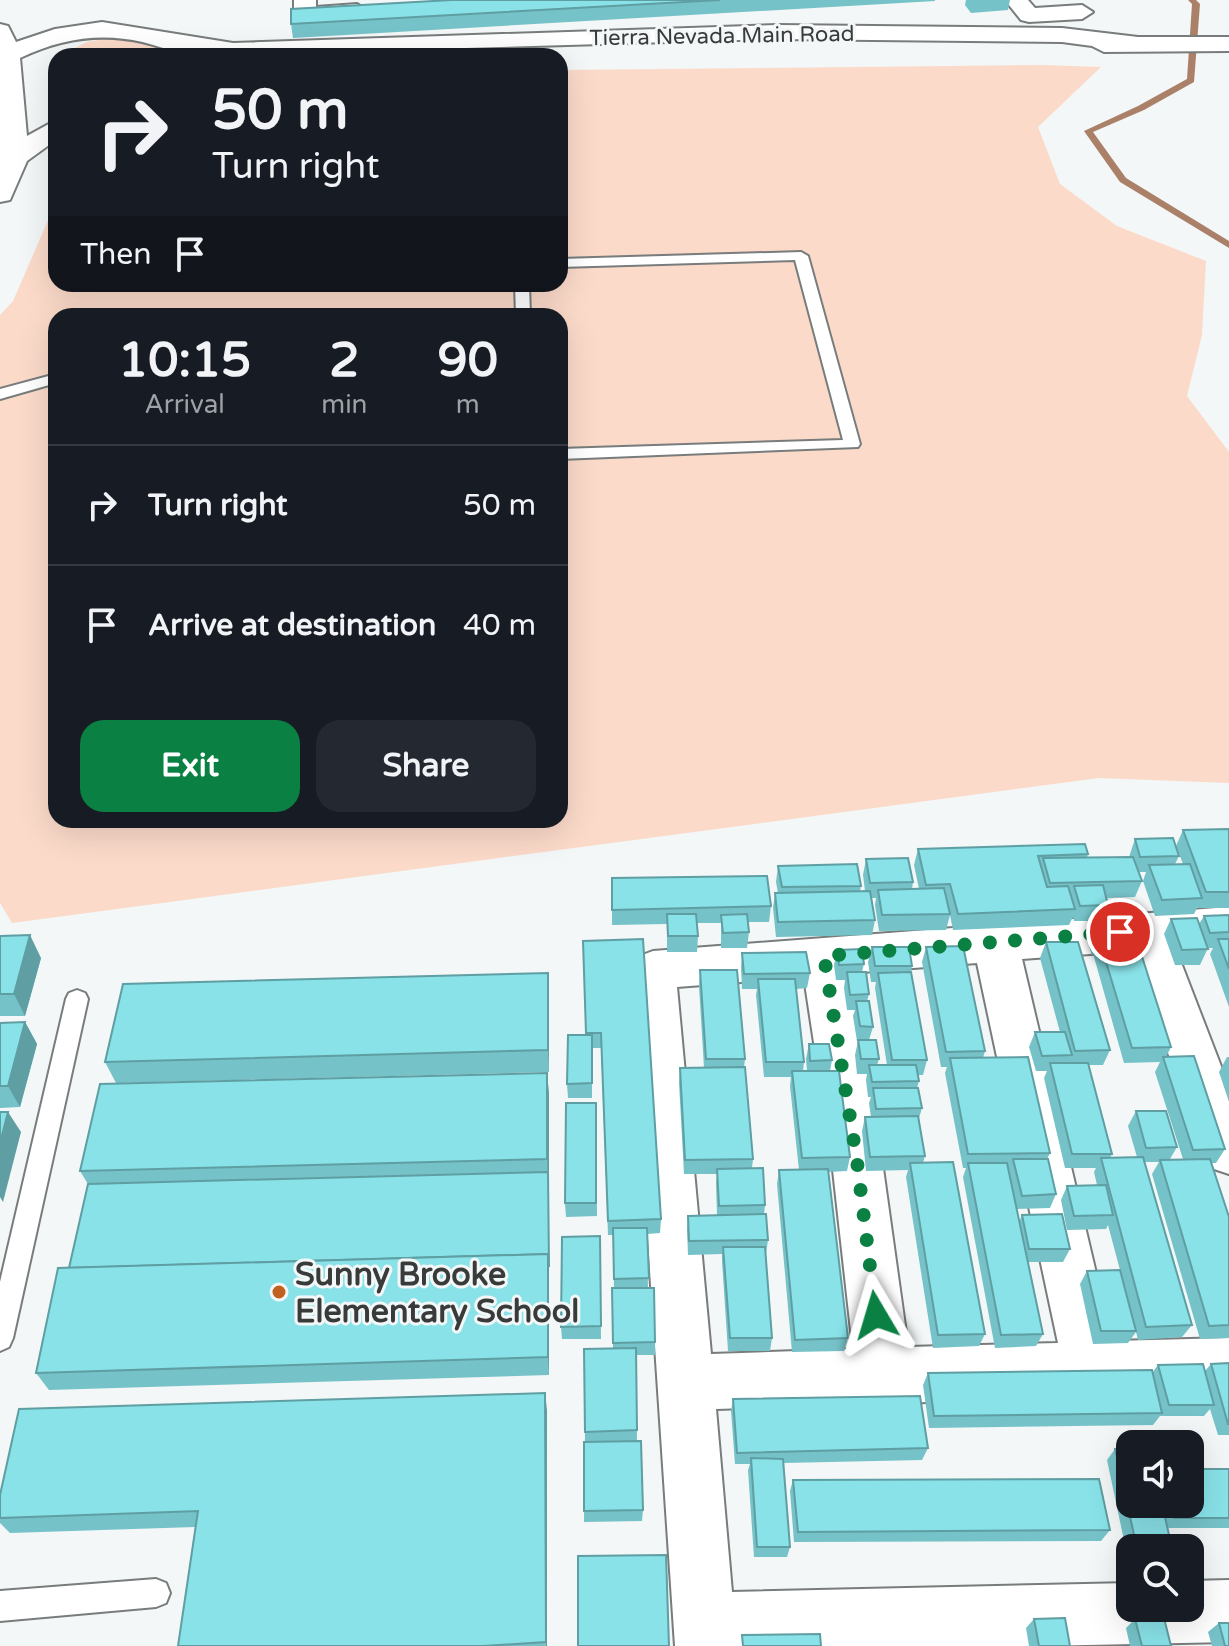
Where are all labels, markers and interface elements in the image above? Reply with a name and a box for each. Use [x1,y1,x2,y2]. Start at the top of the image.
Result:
street label: Tierra Nevada Main Road [589,21,855,51]
text: 50 m [212,77,348,144]
icon: right [80,80,184,184]
text: Turn right [212,145,379,188]
icon: arrive [168,232,212,276]
text: Then [80,236,152,273]
text: 10:15 [118,332,251,390]
text: 2 [329,332,359,390]
text: 90 [438,332,498,390]
text: Arrival [144,389,225,420]
text: min [321,389,367,420]
text: m [456,389,480,420]
icon: right [80,483,124,527]
text: Turn right [148,487,288,524]
text: 50 m [463,487,536,524]
icon: arrive [80,603,124,647]
text: Arrive at destination [148,607,436,644]
text: 40 m [463,607,536,644]
button: Exit [80,720,300,812]
button: Share [316,720,536,812]
pin [1086,898,1154,966]
icon: arrive [1098,910,1142,954]
place label: Sunny Brooke Elementary School [295,1256,579,1331]
position arrow [834,1273,918,1357]
marker: Sunny Brooke Elementary School [270,1283,288,1301]
map controls [1116,1430,1204,1622]
button: sound [1116,1430,1204,1518]
button: search [1116,1534,1204,1622]

